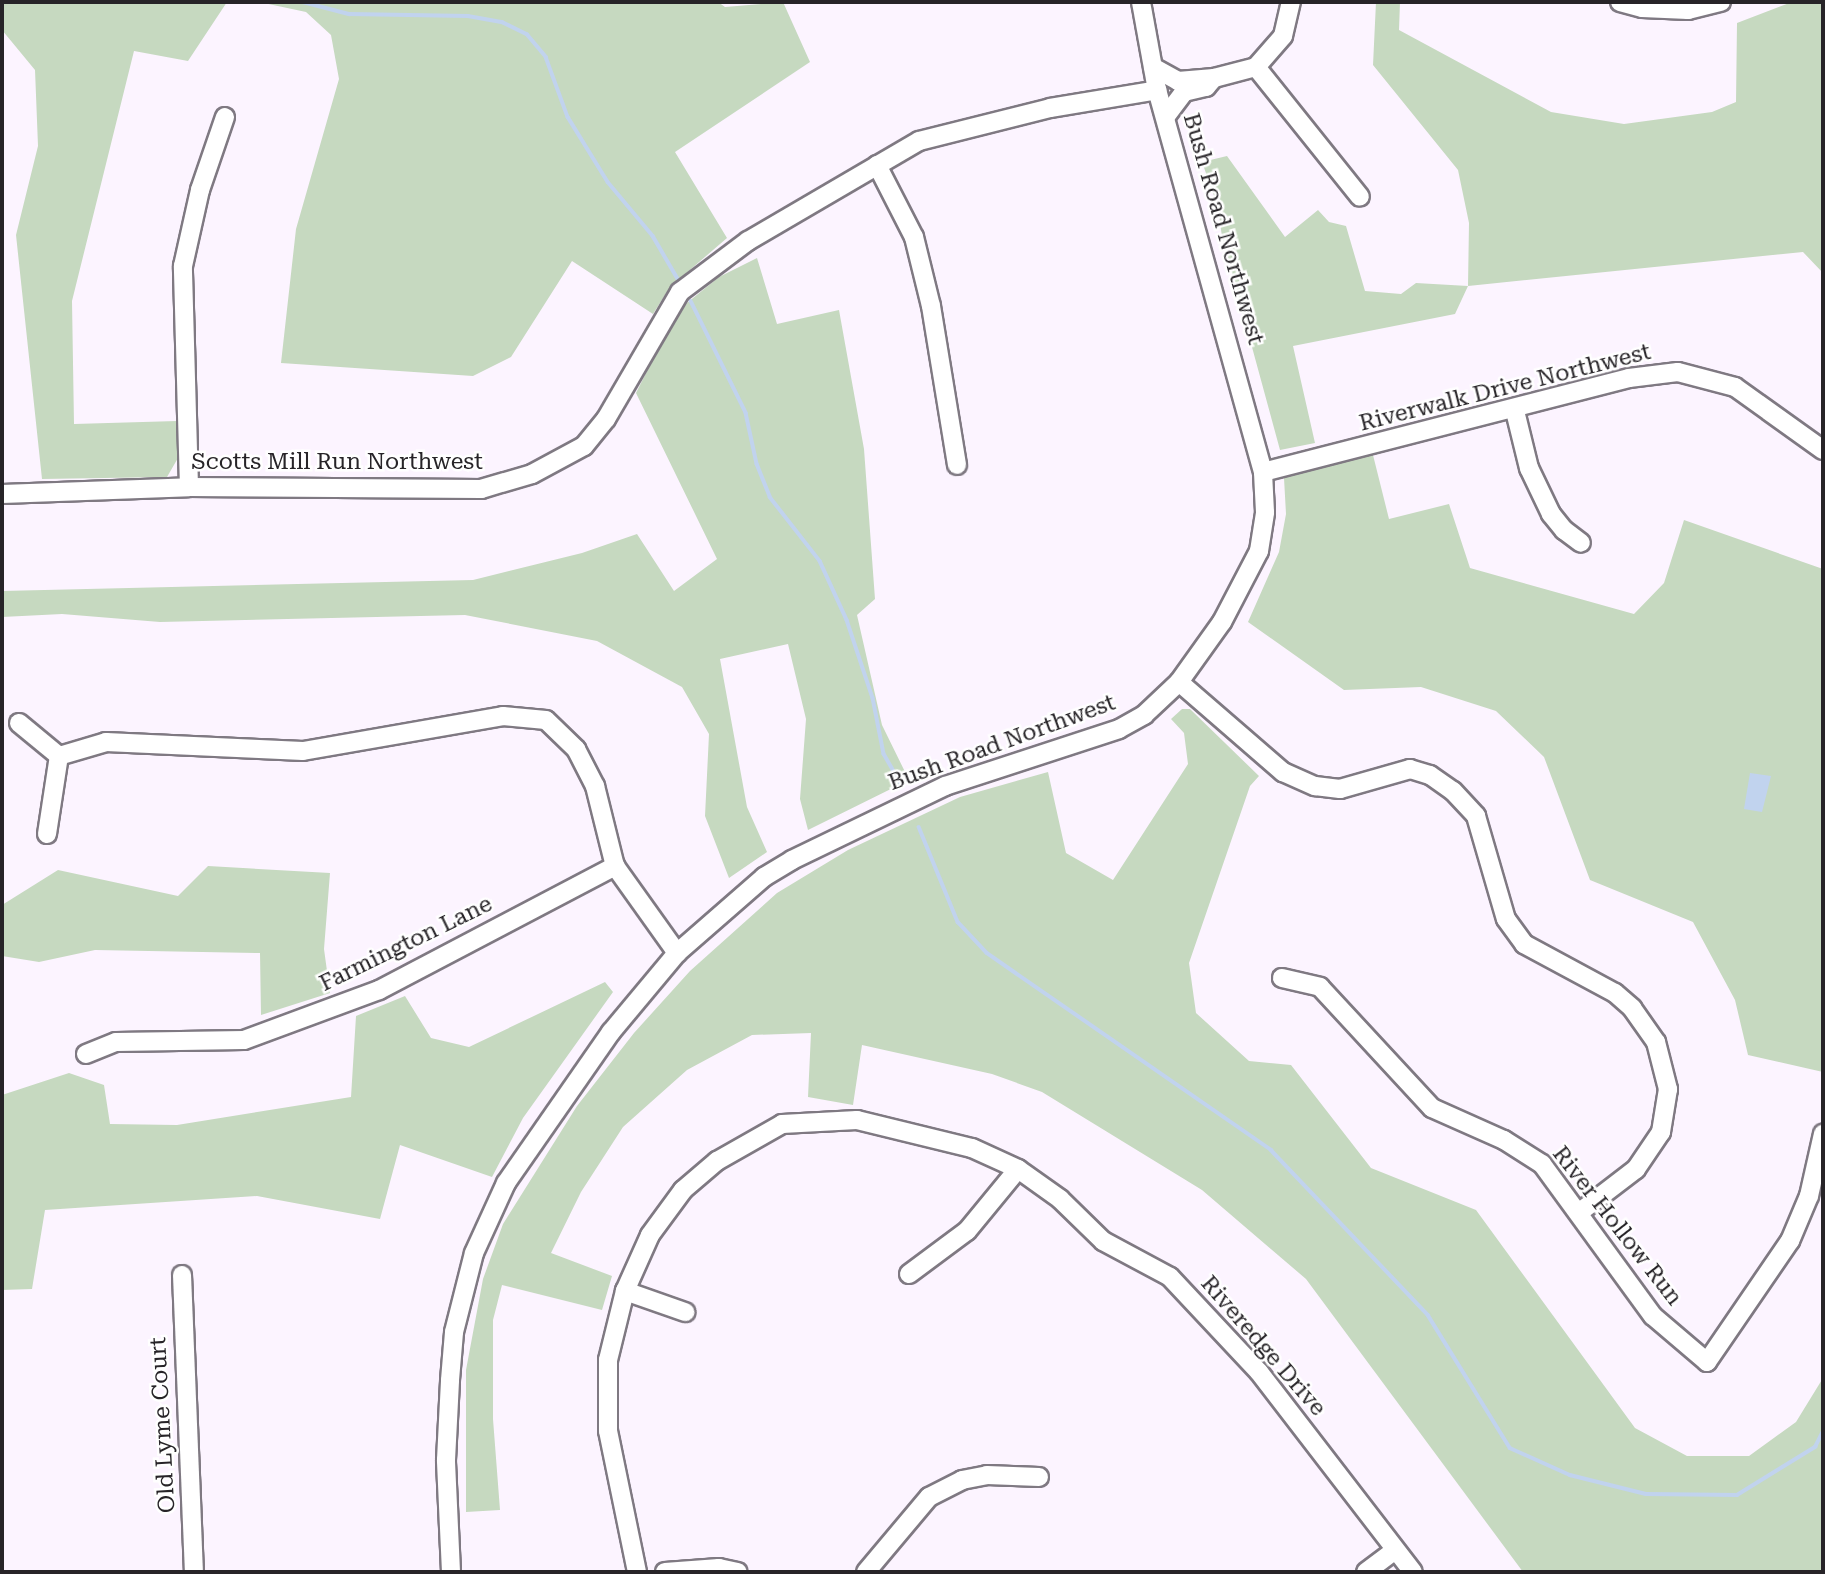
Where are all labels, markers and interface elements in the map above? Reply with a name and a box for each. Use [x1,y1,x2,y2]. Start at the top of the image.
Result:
street label: Bush Road Northwest [1177,110,1269,348]
street label: Riverwalk Drive Northwest [1356,338,1654,438]
street label: Scotts Mill Run Northwest [191,448,483,476]
street label: Bush Road Northwest [885,689,1119,797]
street label: Farmington Lane [315,890,497,998]
street label: River Hollow Run [1546,1141,1688,1311]
street label: Riveredge Drive [1195,1270,1331,1422]
street label: Old Lyme Court [145,1336,181,1514]

